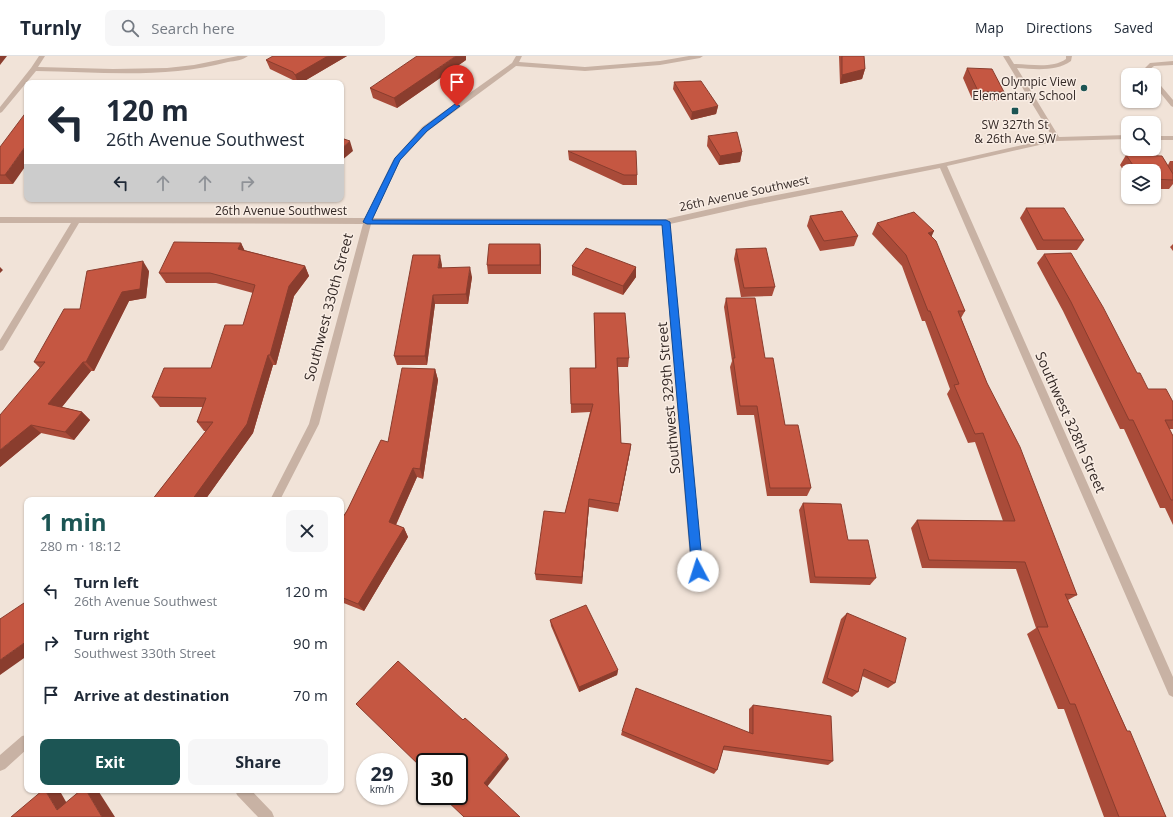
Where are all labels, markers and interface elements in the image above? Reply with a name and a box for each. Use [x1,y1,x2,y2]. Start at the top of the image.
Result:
search box [105,10,385,46]
text: Turnly [20,15,81,41]
icon: search [119,17,141,39]
text: Search here [151,18,235,38]
text: Map [975,18,1004,37]
text: Directions [1026,18,1092,37]
text: Saved [1114,18,1153,37]
pin [440,65,474,106]
map controls [1121,68,1161,204]
button: sound [1121,68,1161,108]
icon: arrive [446,71,468,93]
place label: Olympic View Elementary School [972,73,1077,104]
marker: Olympic View Elementary School [1079,83,1089,93]
text: 120 m [106,91,189,129]
icon: left [40,96,92,148]
marker: SW 327th St & 26th Ave SW [1010,106,1020,116]
place label: SW 327th St & 26th Ave SW [974,116,1056,147]
button: search [1121,116,1161,156]
text: 26th Avenue Southwest [106,127,304,151]
button: layers [1121,164,1161,204]
street label: 26th Avenue Southwest [678,171,810,215]
icon: left [110,172,132,194]
icon: ahead [152,172,174,194]
icon: ahead [194,172,216,194]
icon: right [236,172,258,194]
street label: 26th Avenue Southwest [215,202,347,219]
street label: Southwest 330th Street [299,231,357,383]
street label: Southwest 329th Street [652,321,684,475]
street label: Southwest 328th Street [1031,348,1111,496]
text: 1 min [40,505,107,538]
button: close [286,510,328,552]
text: 280 m · 18:12 [40,537,121,555]
position arrow [677,550,719,592]
text: Turn left [74,572,139,592]
icon: left [40,580,62,602]
text: 120 m [284,581,328,601]
text: 26th Avenue Southwest [74,592,217,610]
text: Turn right [74,624,149,644]
icon: right [40,632,62,654]
text: 90 m [293,633,328,653]
text: Southwest 330th Street [74,644,216,662]
icon: arrive [40,684,62,706]
text: Arrive at destination [74,685,229,705]
text: 70 m [293,685,328,705]
button: Exit [40,739,180,785]
button: Share [188,739,328,785]
speed limit sign: 30 [416,753,468,805]
text: 29 [371,760,393,787]
text: km/h [370,782,394,796]

